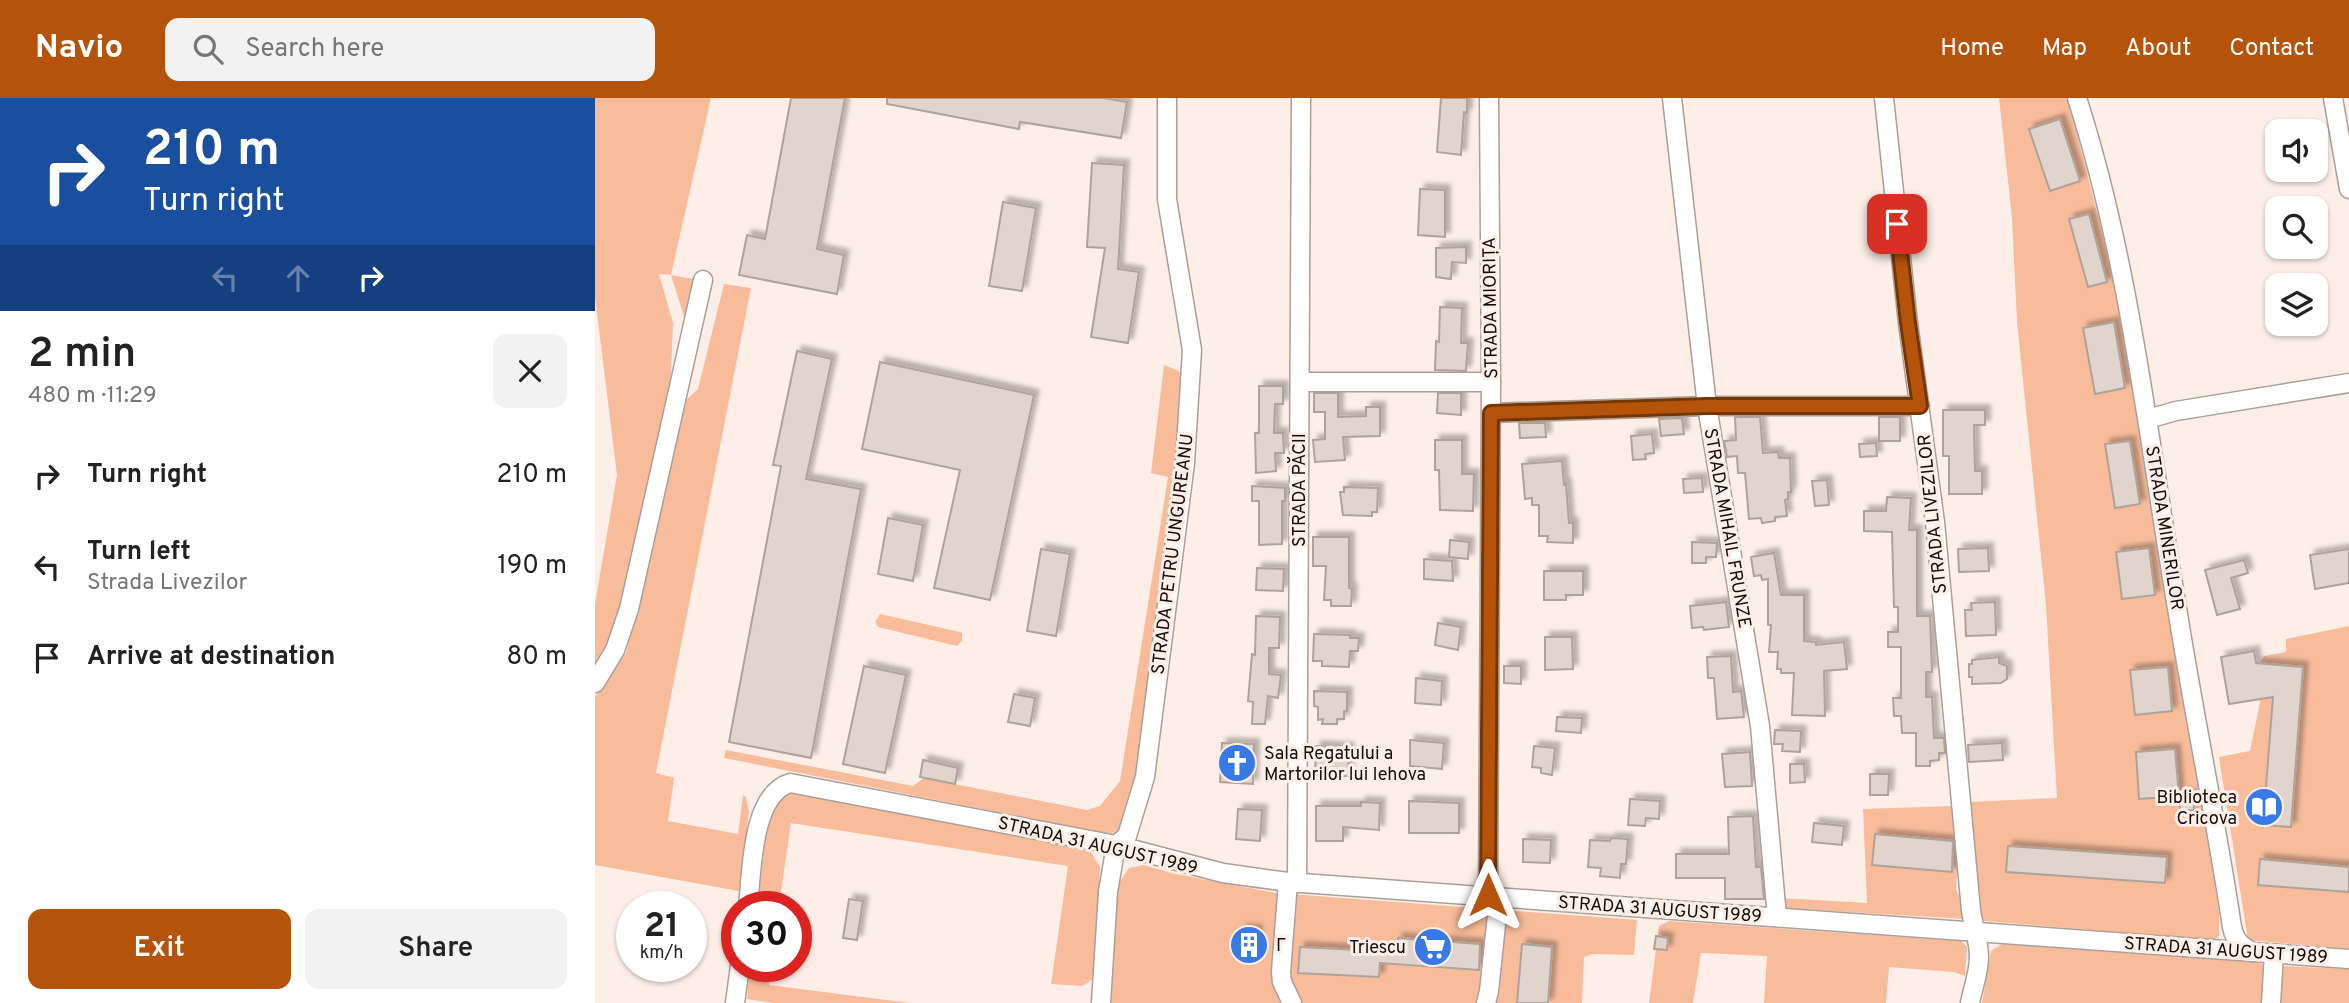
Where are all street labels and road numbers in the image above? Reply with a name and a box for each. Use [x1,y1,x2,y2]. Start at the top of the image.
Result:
street label: STRADA MIORIȚA [1479,237,1504,379]
street label: STRADA MIHAIL FRUNZE [1698,426,1755,630]
street label: STRADA PETRU UNGUREANU [1147,433,1200,676]
street label: STRADA PĂCII [1287,433,1312,547]
street label: STRADA LIVEZILOR [1914,433,1953,595]
street label: STRADA MINERILOR [2139,444,2188,612]
street label: STRADA 31 AUGUST 1989 [995,812,1200,881]
street label: STRADA 31 AUGUST 1989 [1557,892,1763,929]
street label: STRADA 31 AUGUST 1989 [2123,933,2329,970]

